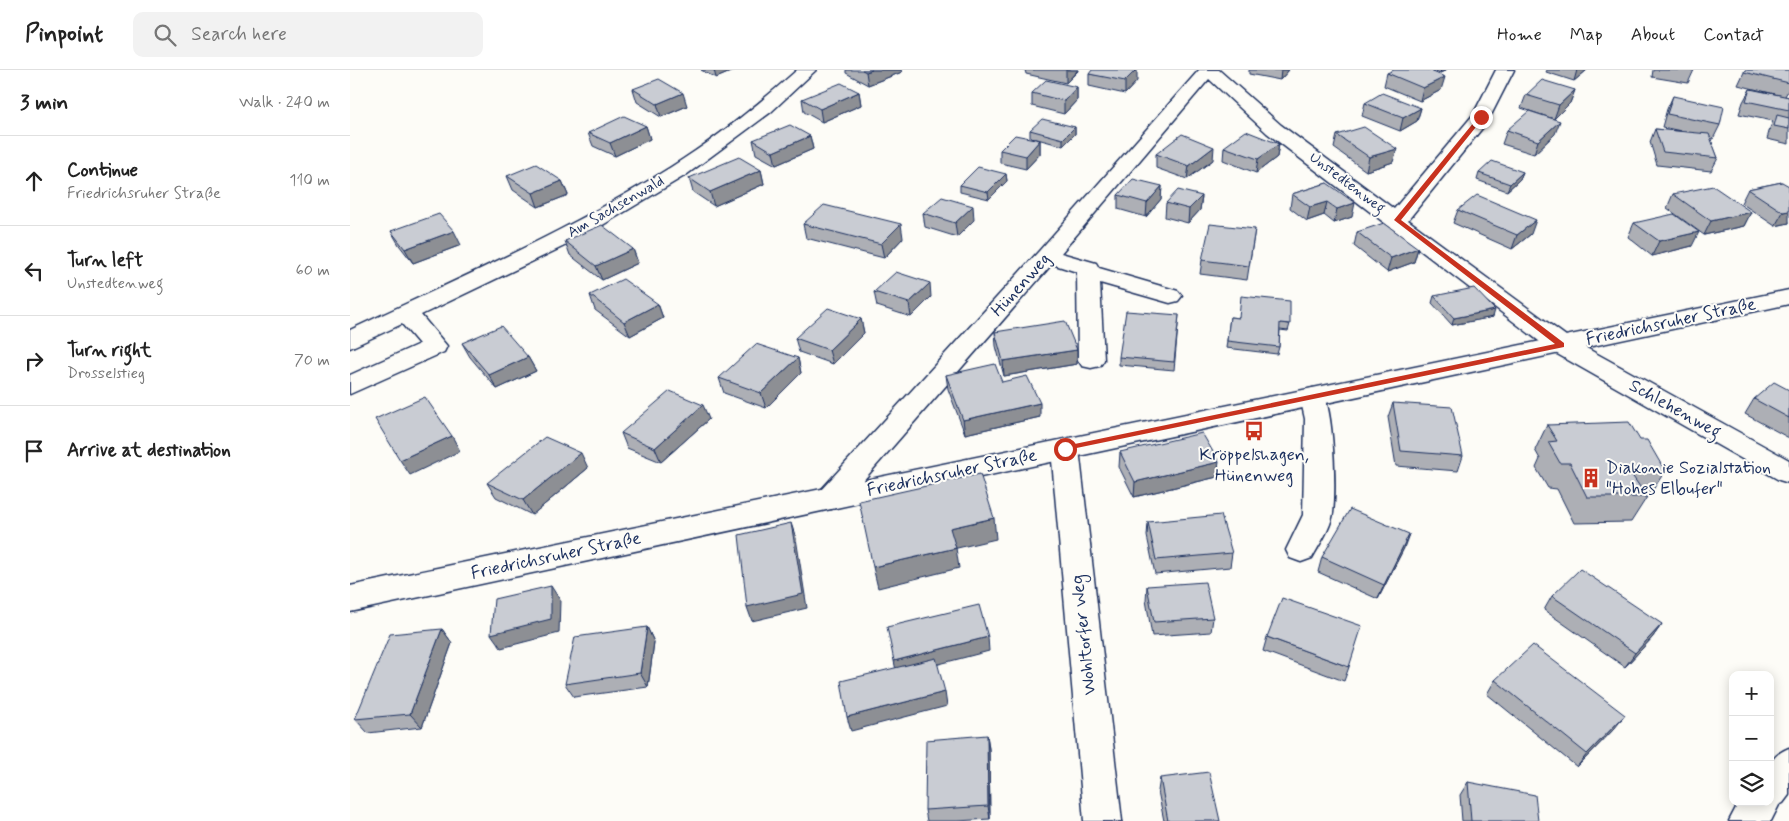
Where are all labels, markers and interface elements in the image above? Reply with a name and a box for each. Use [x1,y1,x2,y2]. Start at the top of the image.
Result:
search box [133,12,483,57]
text: Pinpoint [25,19,103,50]
icon: search [151,21,179,49]
text: Search here [191,22,287,47]
text: Home [1497,23,1542,47]
text: Map [1570,23,1603,47]
text: About [1631,23,1675,47]
text: Contact [1703,23,1764,47]
text: 3 min [20,89,68,117]
text: Walk · 240 m [239,92,330,113]
route end [1470,106,1493,129]
street label: Unstedtenweg [1304,148,1389,219]
text: Continue [67,158,138,183]
icon: ahead [20,167,48,195]
text: 110 m [289,170,330,191]
street label: Am Sachsenwald [564,171,668,243]
text: Friedrichsruher Straße [67,183,221,204]
text: Turn left [67,248,143,273]
street label: Hünenweg [986,248,1056,322]
icon: left [20,257,48,285]
text: 60 m [296,260,330,281]
text: Unstedtenweg [67,273,164,294]
street label: Friedrichsruher Straße [1584,292,1758,352]
text: Turn right [67,338,151,363]
icon: right [20,347,48,375]
text: 70 m [294,350,330,371]
text: Drosselstieg [67,363,145,384]
street label: Schlehenweg [1624,374,1725,446]
bus stop icon: Kröppelshagen, Hünenweg [1243,420,1265,442]
icon: arrive [20,437,48,465]
text: Arrive at destination [67,438,231,463]
route start [1054,438,1077,461]
street label: Friedrichsruher Straße [865,443,1039,503]
place label: Kröppelshagen, Hünenweg [1199,443,1309,488]
place label: Diakonie Sozialstation "Hohes Elbufer" [1606,456,1771,501]
building icon: Diakonie Sozialstation "Hohes Elbufer" [1580,467,1602,489]
street label: Friedrichsruher Straße [469,526,643,586]
street label: Wohltorfer Weg [1066,573,1103,696]
map controls [1729,671,1774,806]
button: + [1729,671,1774,716]
button: − [1729,716,1774,761]
button: layers [1729,761,1774,806]

